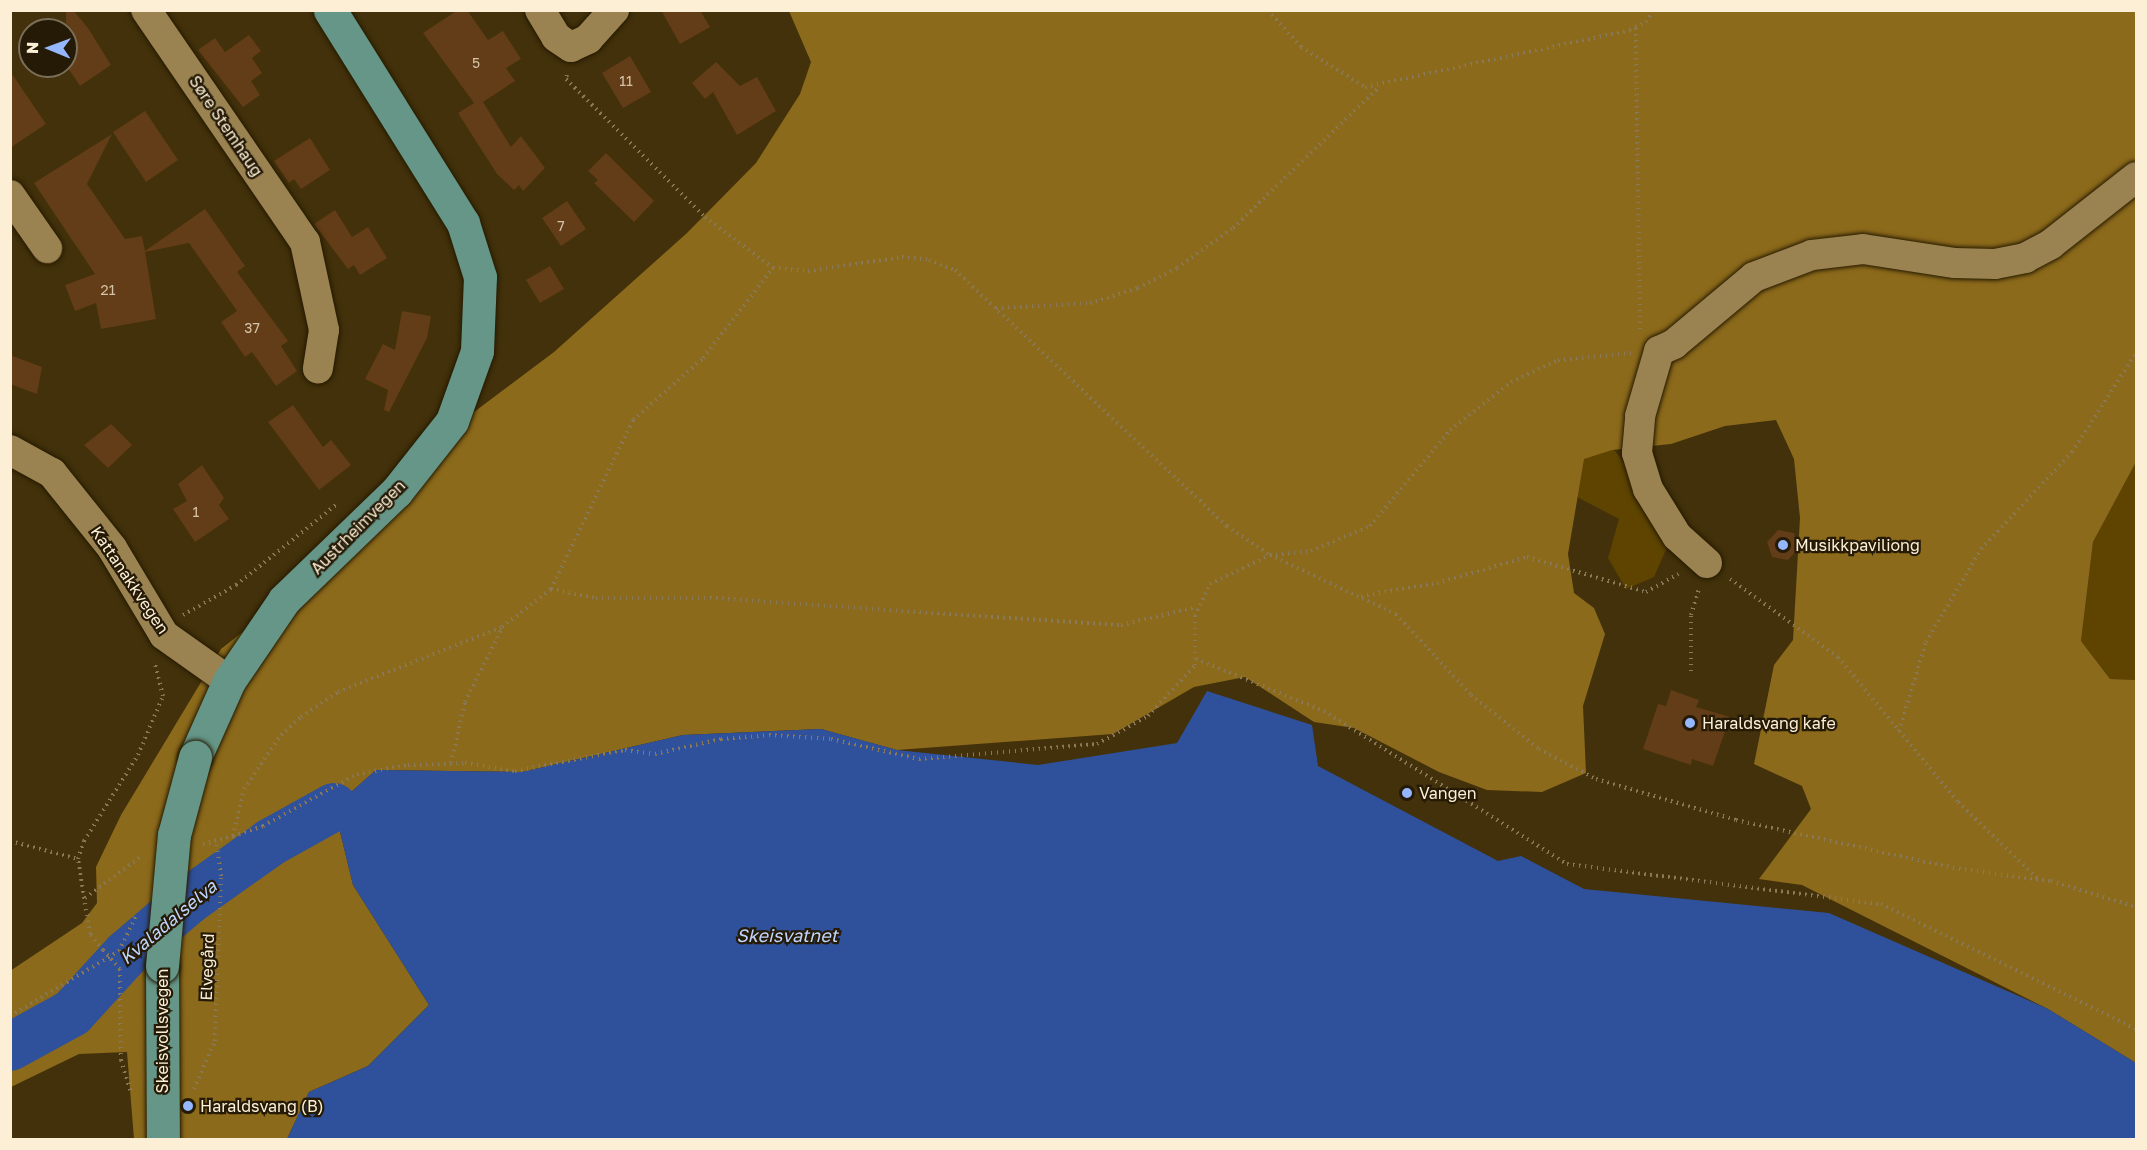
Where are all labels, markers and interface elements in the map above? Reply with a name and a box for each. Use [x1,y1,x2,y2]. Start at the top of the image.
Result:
north arrow [18,18,78,78]
text: N [22,41,42,54]
house number: 5 [472,55,480,71]
street label: Søre Stemhaug [185,72,267,180]
house number: 11 [619,73,633,89]
house number: 7 [557,218,565,234]
house number: 21 [101,282,115,298]
house number: 37 [244,320,260,336]
street label: Austrheimvegen [307,476,409,578]
house number: 1 [193,504,199,520]
street label: Kattanakkvegen [87,523,173,637]
place label: Musikkpaviliong [1795,535,1920,555]
marker: Musikkpaviliong [1776,538,1790,552]
place label: Haraldsvang kafe [1702,713,1836,733]
marker: Haraldsvang kafe [1683,716,1697,730]
place label: Vangen [1419,783,1477,803]
marker: Vangen [1400,786,1414,800]
water label: Kvaladalselva [115,875,221,969]
water label: Skeisvatnet [736,924,838,946]
street label: Elvegård [196,933,218,1001]
street label: Skeisvollsvegen [152,969,172,1093]
place label: Haraldsvang (B) [200,1096,324,1116]
marker: Haraldsvang (B) [181,1099,195,1113]

